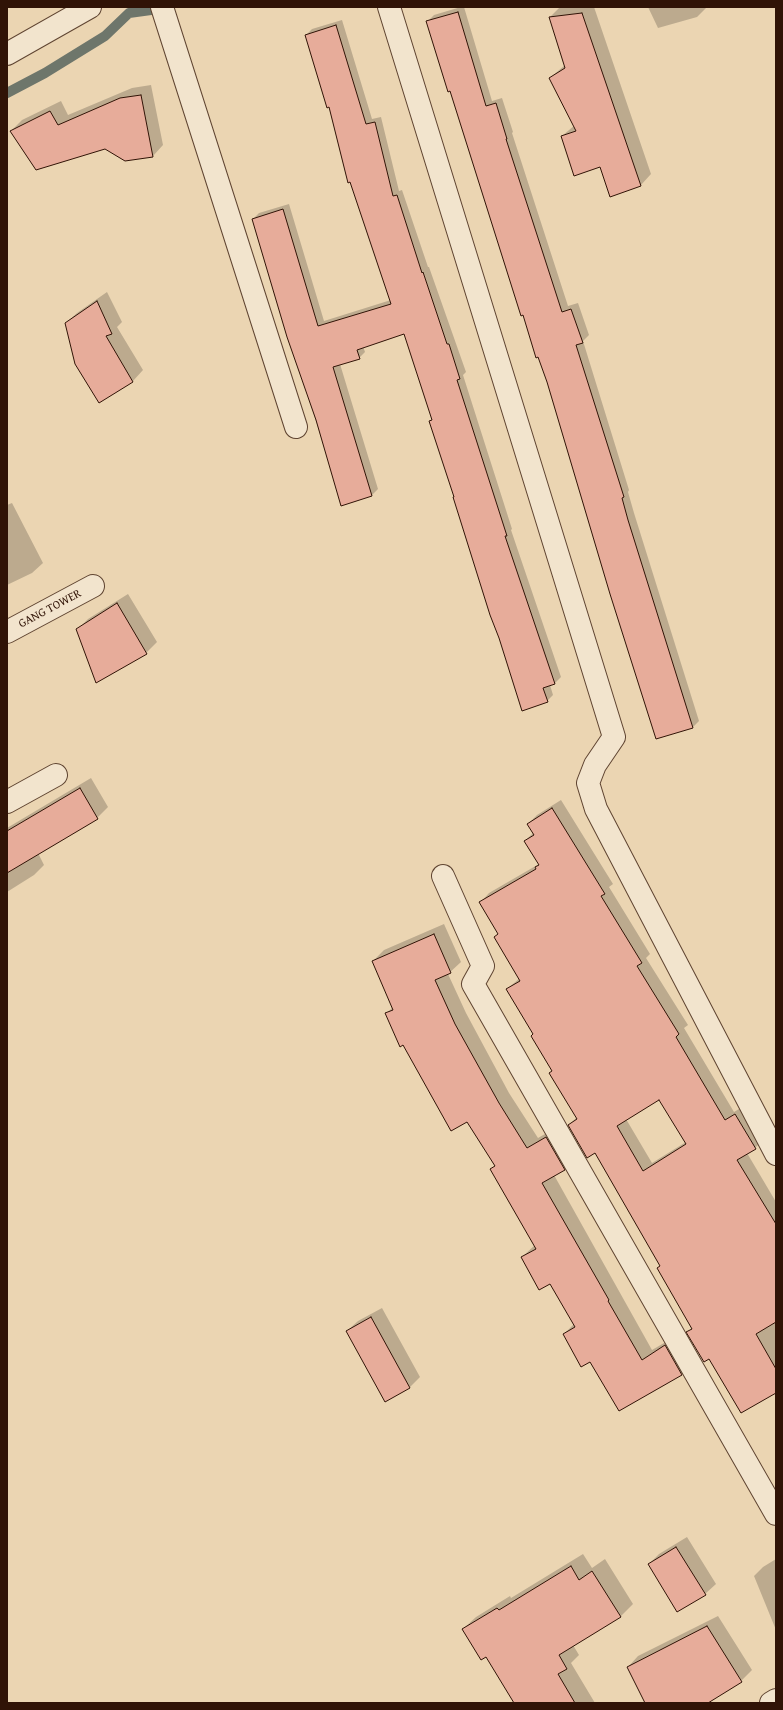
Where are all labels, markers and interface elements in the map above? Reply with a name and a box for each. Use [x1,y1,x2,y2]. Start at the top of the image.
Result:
street label: GANG TOWER [16,586,84,632]

